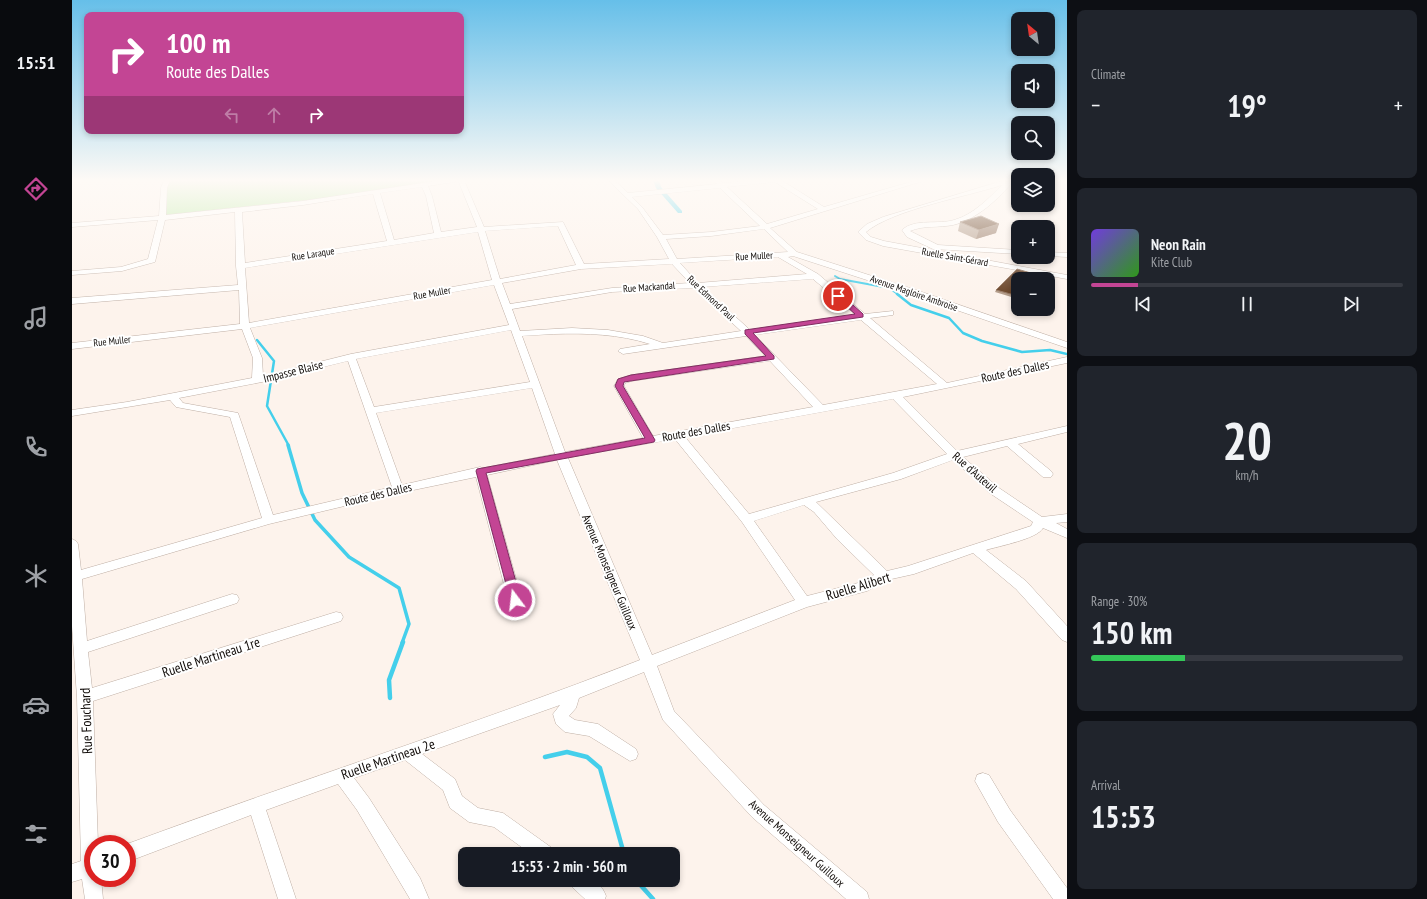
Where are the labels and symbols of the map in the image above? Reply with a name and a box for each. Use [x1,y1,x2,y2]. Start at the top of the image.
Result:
north arrow [1011,12,1055,56]
street label: Rue Laraque [291,244,335,264]
street label: Ruelle Saint-Gérard [921,245,989,269]
street label: Rue Muller [735,249,773,263]
street label: Avenue Magloire Ambroise [868,272,960,314]
street label: Rue Edmond Paul [684,273,738,324]
street label: Rue Mackandal [622,279,676,295]
pin [821,279,855,313]
street label: Rue Muller [412,283,452,303]
street label: Rue Muller [93,333,132,349]
street label: Impasse Blaise [262,356,324,386]
street label: Route des Dalles [980,357,1050,385]
street label: Route des Dalles [661,418,731,444]
street label: Rue d'Auteuil [950,449,1001,496]
street label: Route des Dalles [343,479,413,509]
street label: Avenue Monseigneur Guilloux [579,512,641,632]
street label: Ruelle Alibert [824,568,892,604]
position arrow [494,579,536,621]
street label: Ruelle Martineau 1re [160,633,262,681]
street label: Rue Fouchard [76,688,96,754]
street label: Ruelle Martineau 2e [339,734,438,783]
street label: Avenue Monseigneur Guilloux [746,796,848,890]
speed limit sign: 30 [84,835,136,887]

